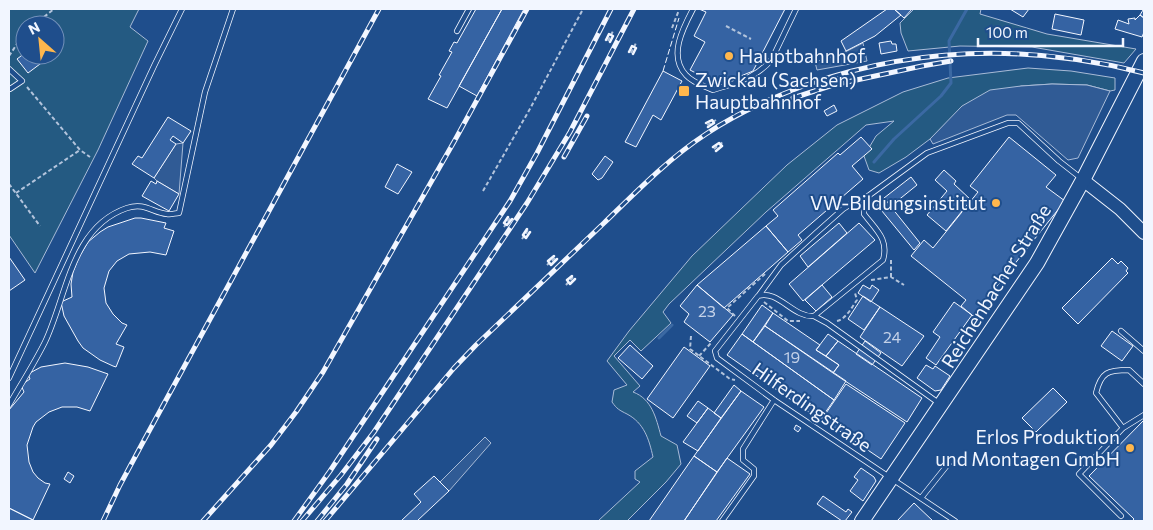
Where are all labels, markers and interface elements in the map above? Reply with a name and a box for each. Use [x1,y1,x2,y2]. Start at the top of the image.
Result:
north arrow [15,15,65,65]
scale bar [978,15,1123,47]
text: N [25,18,42,38]
text: 100 m [986,23,1028,41]
place label: Hauptbahnhof [739,44,866,67]
marker: Hauptbahnhof [723,50,735,62]
place label: Zwickau (Sachsen) Hauptbahnhof [695,68,857,113]
marker: Zwickau (Sachsen) Hauptbahnhof [677,84,691,98]
place label: VW-Bildungsinstitut [810,191,986,214]
marker: VW-Bildungsinstitut [990,197,1002,209]
street label: Reichenbacher Straße [936,200,1055,372]
house number: 23 [698,301,716,320]
house number: 24 [883,327,901,346]
house number: 19 [784,347,800,366]
street label: Hilferdingstraße [748,357,876,456]
place label: Erlos Produktion und Montagen GmbH [935,425,1120,470]
marker: Erlos Produktion und Montagen GmbH [1124,442,1136,454]

